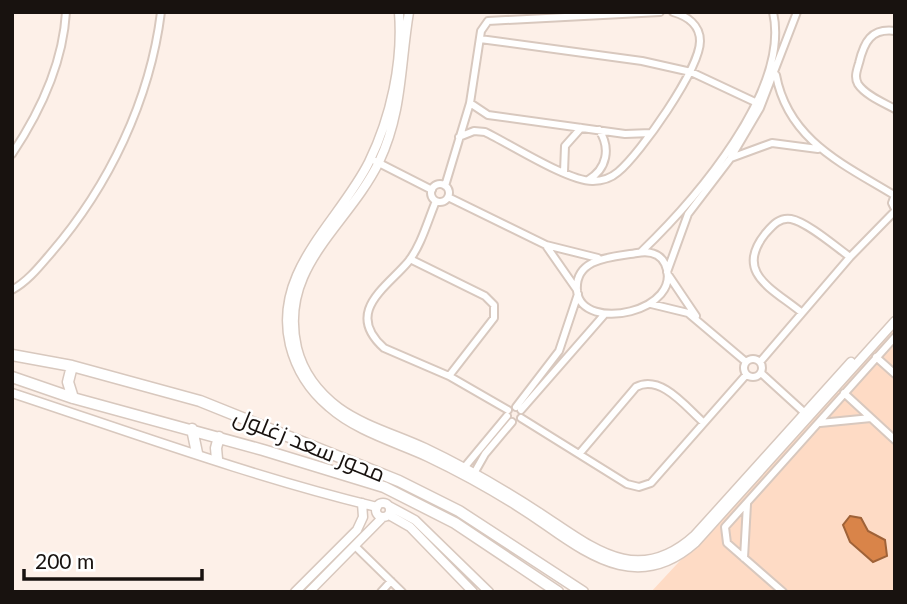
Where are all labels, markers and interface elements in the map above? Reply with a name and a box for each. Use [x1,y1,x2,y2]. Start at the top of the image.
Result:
street label: محور سعد زغلول [230,401,390,488]
scale bar [24,538,203,582]
text: 200 m [35,548,94,573]

